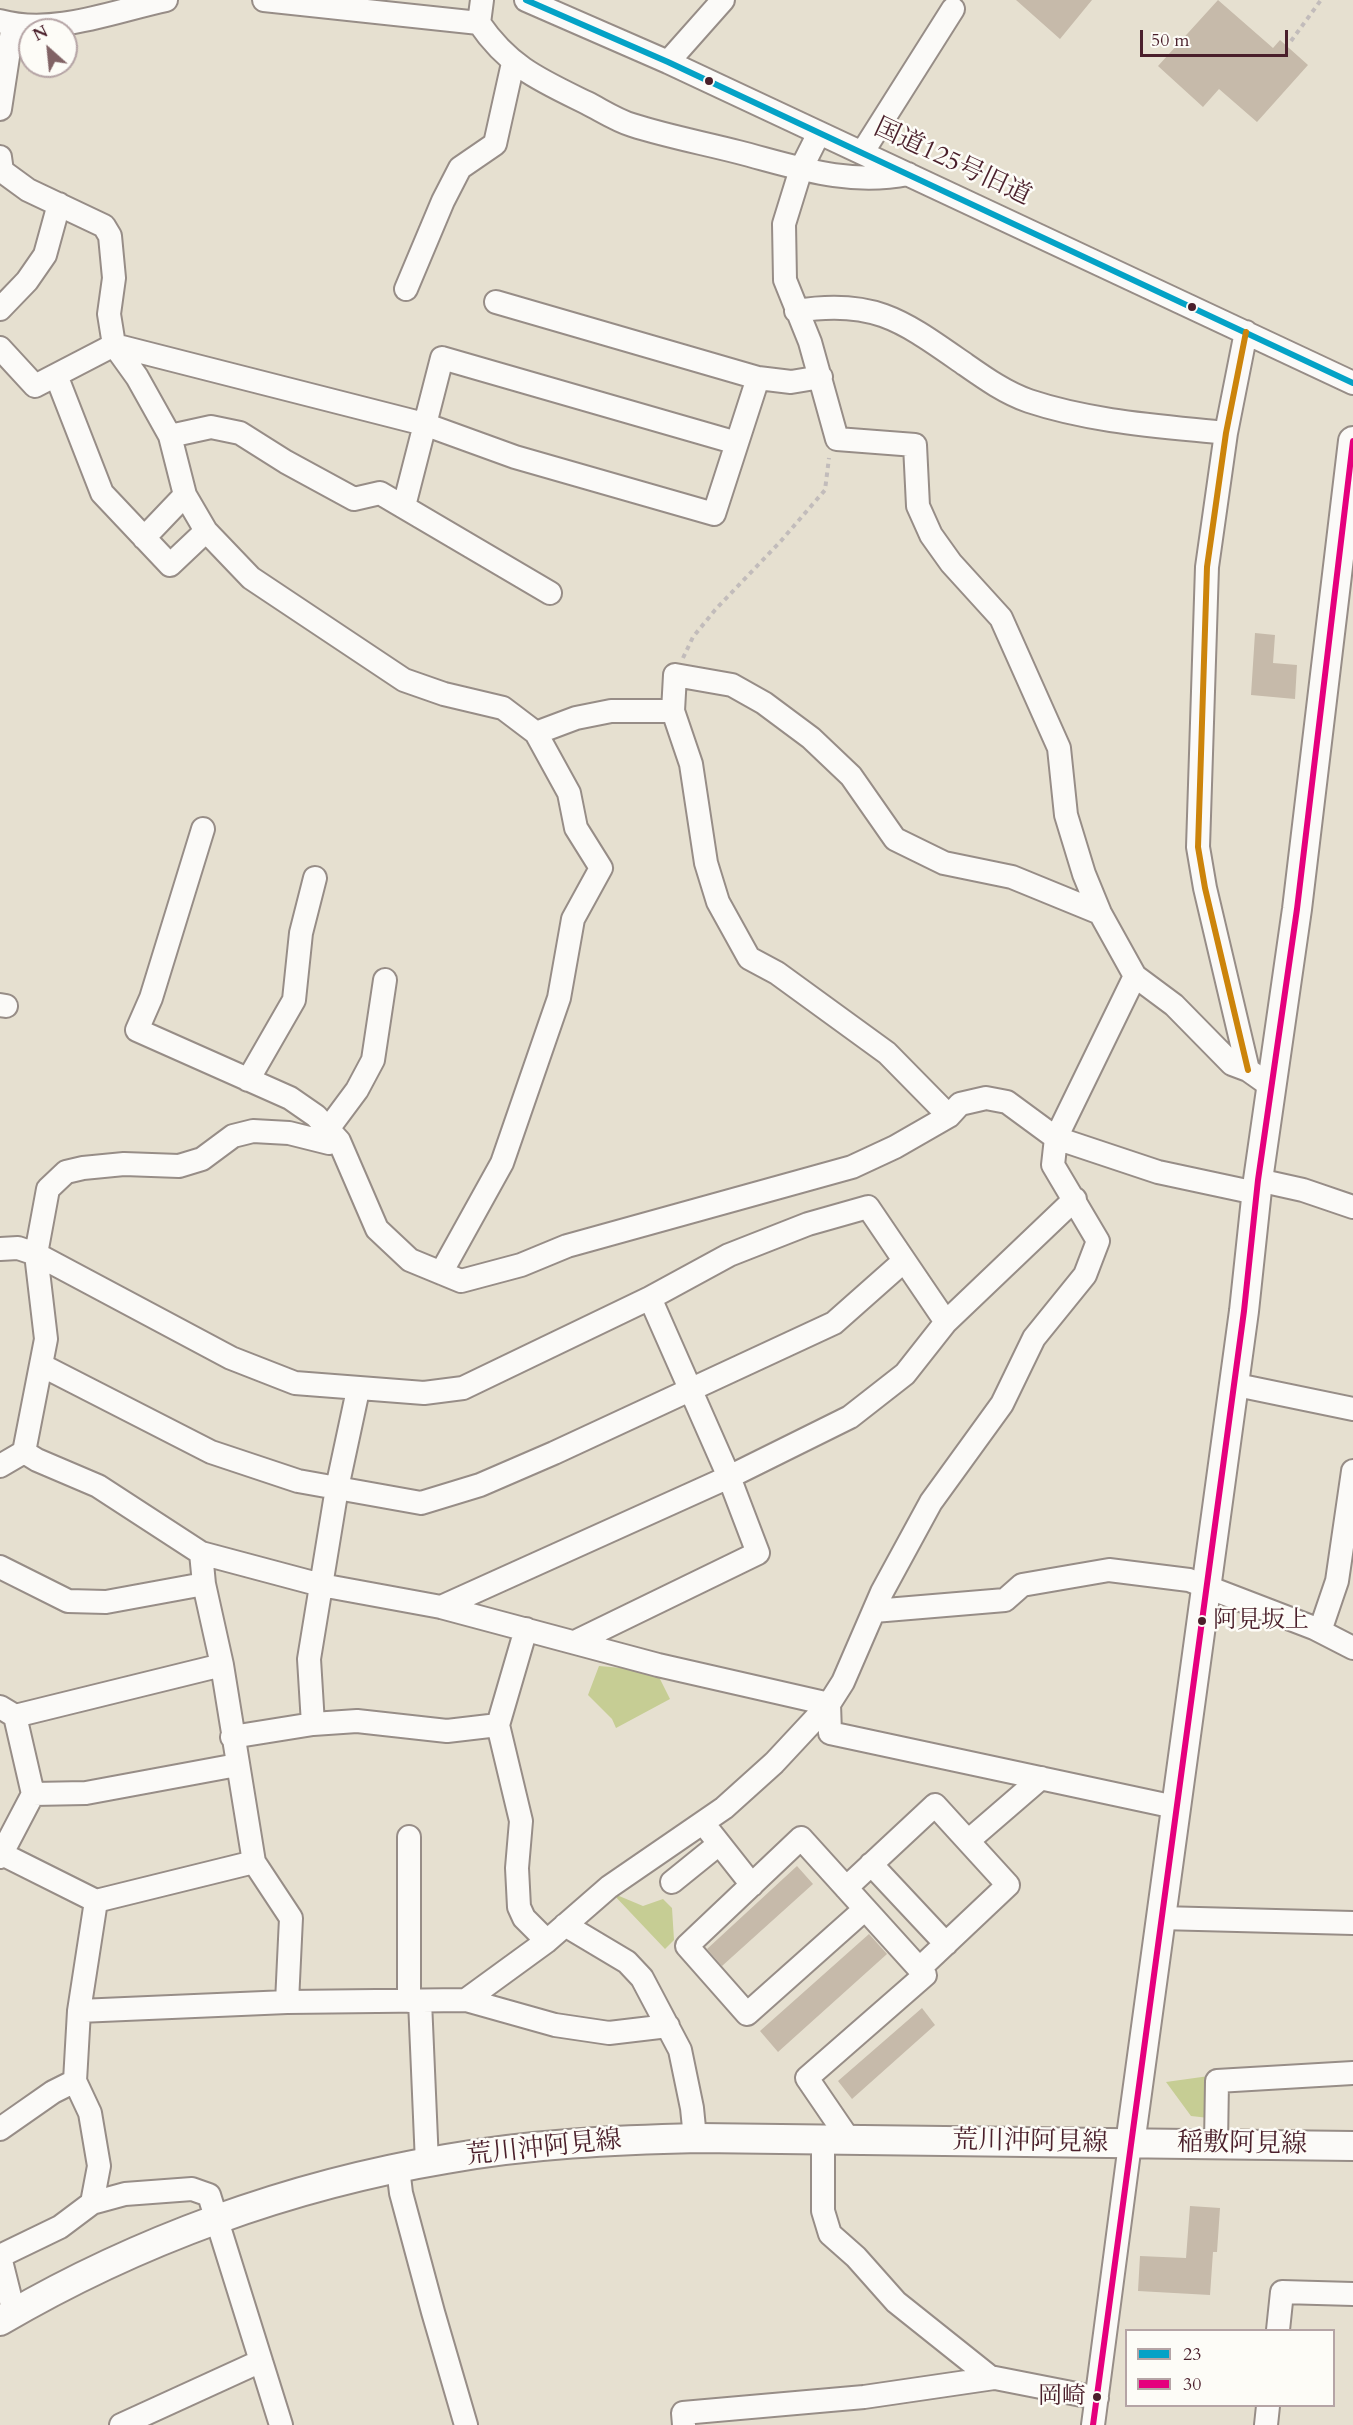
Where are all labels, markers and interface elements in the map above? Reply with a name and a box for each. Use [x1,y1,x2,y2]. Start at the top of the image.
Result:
north arrow [18,18,78,78]
scale bar [1143,18,1292,56]
text: N [30,21,52,47]
text: 50 m [1151,28,1190,53]
unlabelled marker [703,75,715,87]
street label: 国道125号旧道 [868,113,1036,213]
unlabelled marker [1186,301,1198,313]
place label: 阿見坂上 [1213,1607,1309,1635]
marker: 阿見坂上 [1196,1615,1208,1627]
street label: 荒川沖阿見線 [465,2125,623,2173]
street label: 荒川沖阿見線 [952,2126,1108,2160]
street label: 稲敷阿見線 [1177,2128,1307,2162]
legend [1125,2329,1335,2407]
text: 23 [1183,2342,1201,2367]
text: 30 [1183,2372,1201,2397]
place label: 岡崎 [1038,2383,1086,2411]
marker: 岡崎 [1091,2391,1103,2403]

